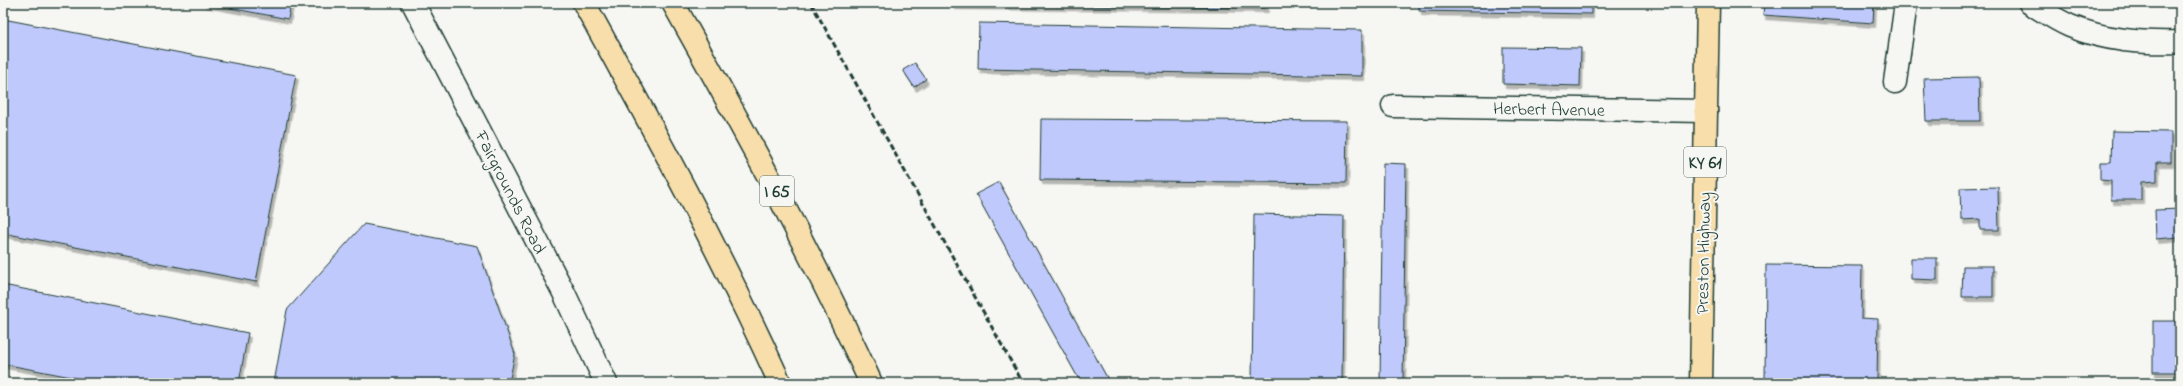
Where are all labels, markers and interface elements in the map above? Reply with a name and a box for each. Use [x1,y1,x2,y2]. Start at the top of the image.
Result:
street label: Herbert Avenue [1493,97,1606,125]
street label: Fairgrounds Road [466,126,552,260]
road number: KY 61 [1684,147,1726,177]
road number: I 65 [760,176,794,206]
street label: Preston Highway [1691,192,1720,314]

